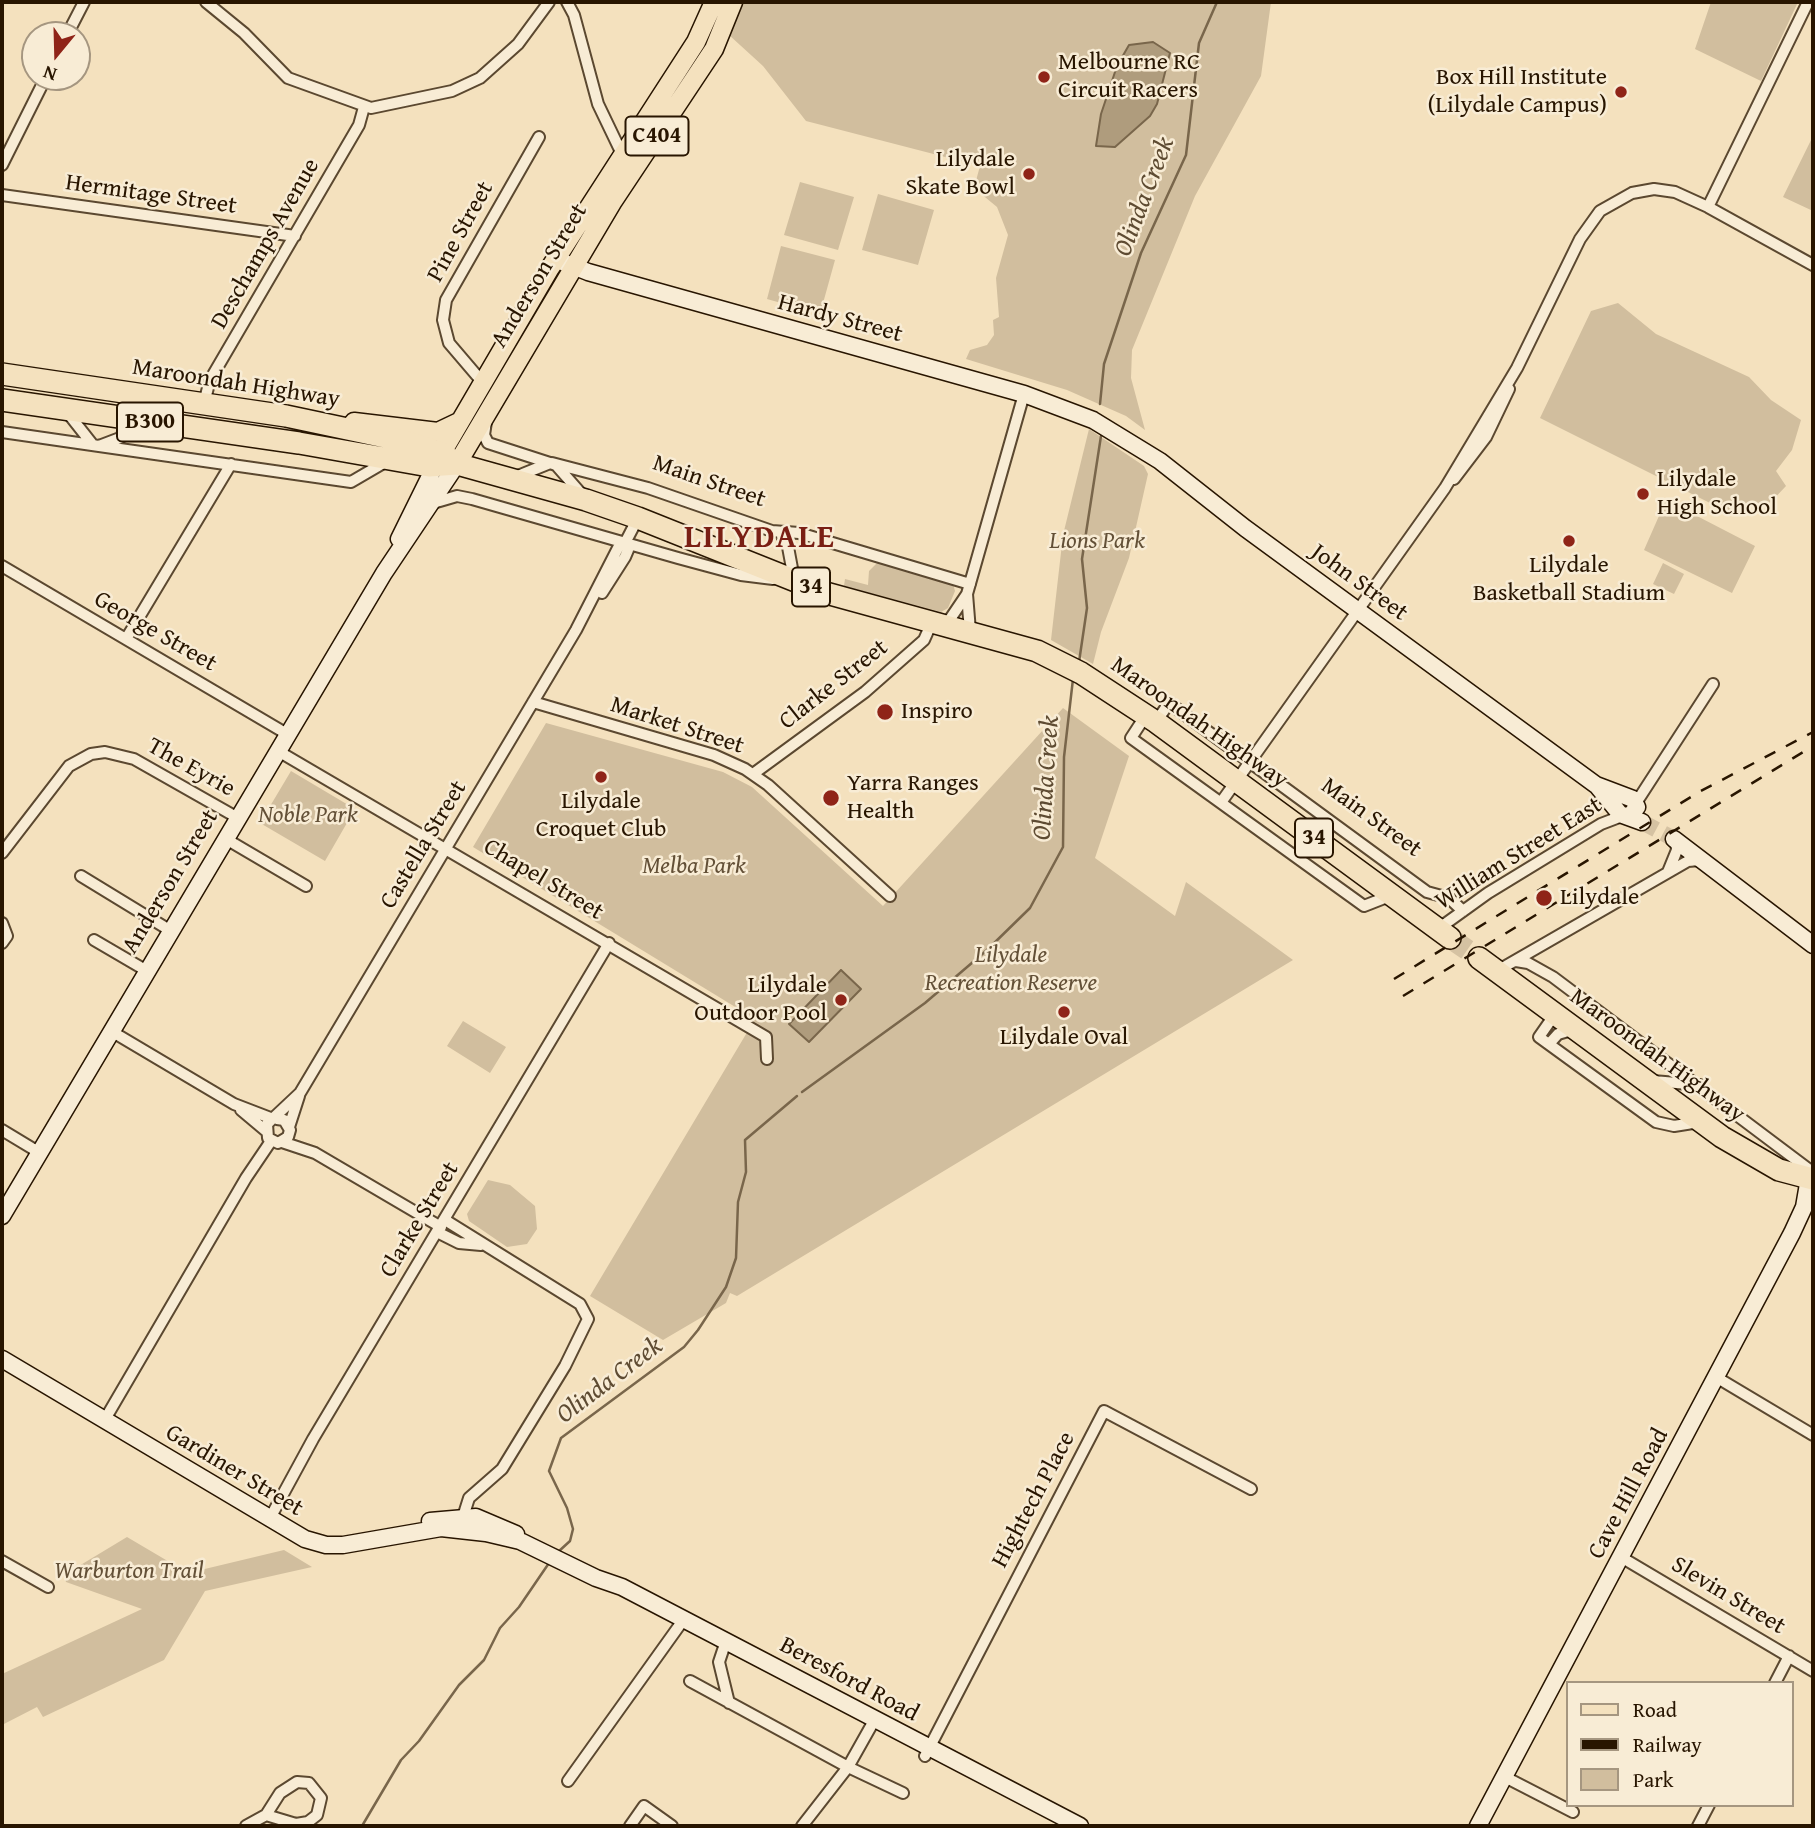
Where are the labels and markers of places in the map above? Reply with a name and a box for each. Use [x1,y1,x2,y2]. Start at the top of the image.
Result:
place label: Melbourne RC Circuit Racers [1058,49,1200,105]
place label: Box Hill Institute (Lilydale Campus) [1428,64,1607,120]
marker: Melbourne RC Circuit Racers [1036,69,1052,85]
marker: Box Hill Institute (Lilydale Campus) [1613,84,1629,100]
place label: Lilydale Skate Bowl [905,146,1015,202]
marker: Lilydale Skate Bowl [1021,166,1037,182]
place label: Lilydale High School [1657,466,1777,522]
marker: Lilydale High School [1635,486,1651,502]
marker: Lilydale Basketball Stadium [1561,533,1577,549]
place label: Lilydale Basketball Stadium [1473,552,1665,608]
place label: Inspiro [901,698,973,726]
marker: Inspiro [875,702,895,722]
marker: Lilydale Croquet Club [593,769,609,785]
place label: Yarra Ranges Health [847,770,979,826]
place label: Lilydale Croquet Club [536,788,666,844]
marker: Yarra Ranges Health [821,788,841,808]
place label: Lilydale [1560,884,1639,912]
marker: Lilydale [1534,888,1554,908]
place label: Lilydale Outdoor Pool [694,972,827,1028]
marker: Lilydale Outdoor Pool [833,992,849,1008]
marker: Lilydale Oval [1056,1004,1072,1020]
place label: Lilydale Oval [1000,1024,1128,1052]

